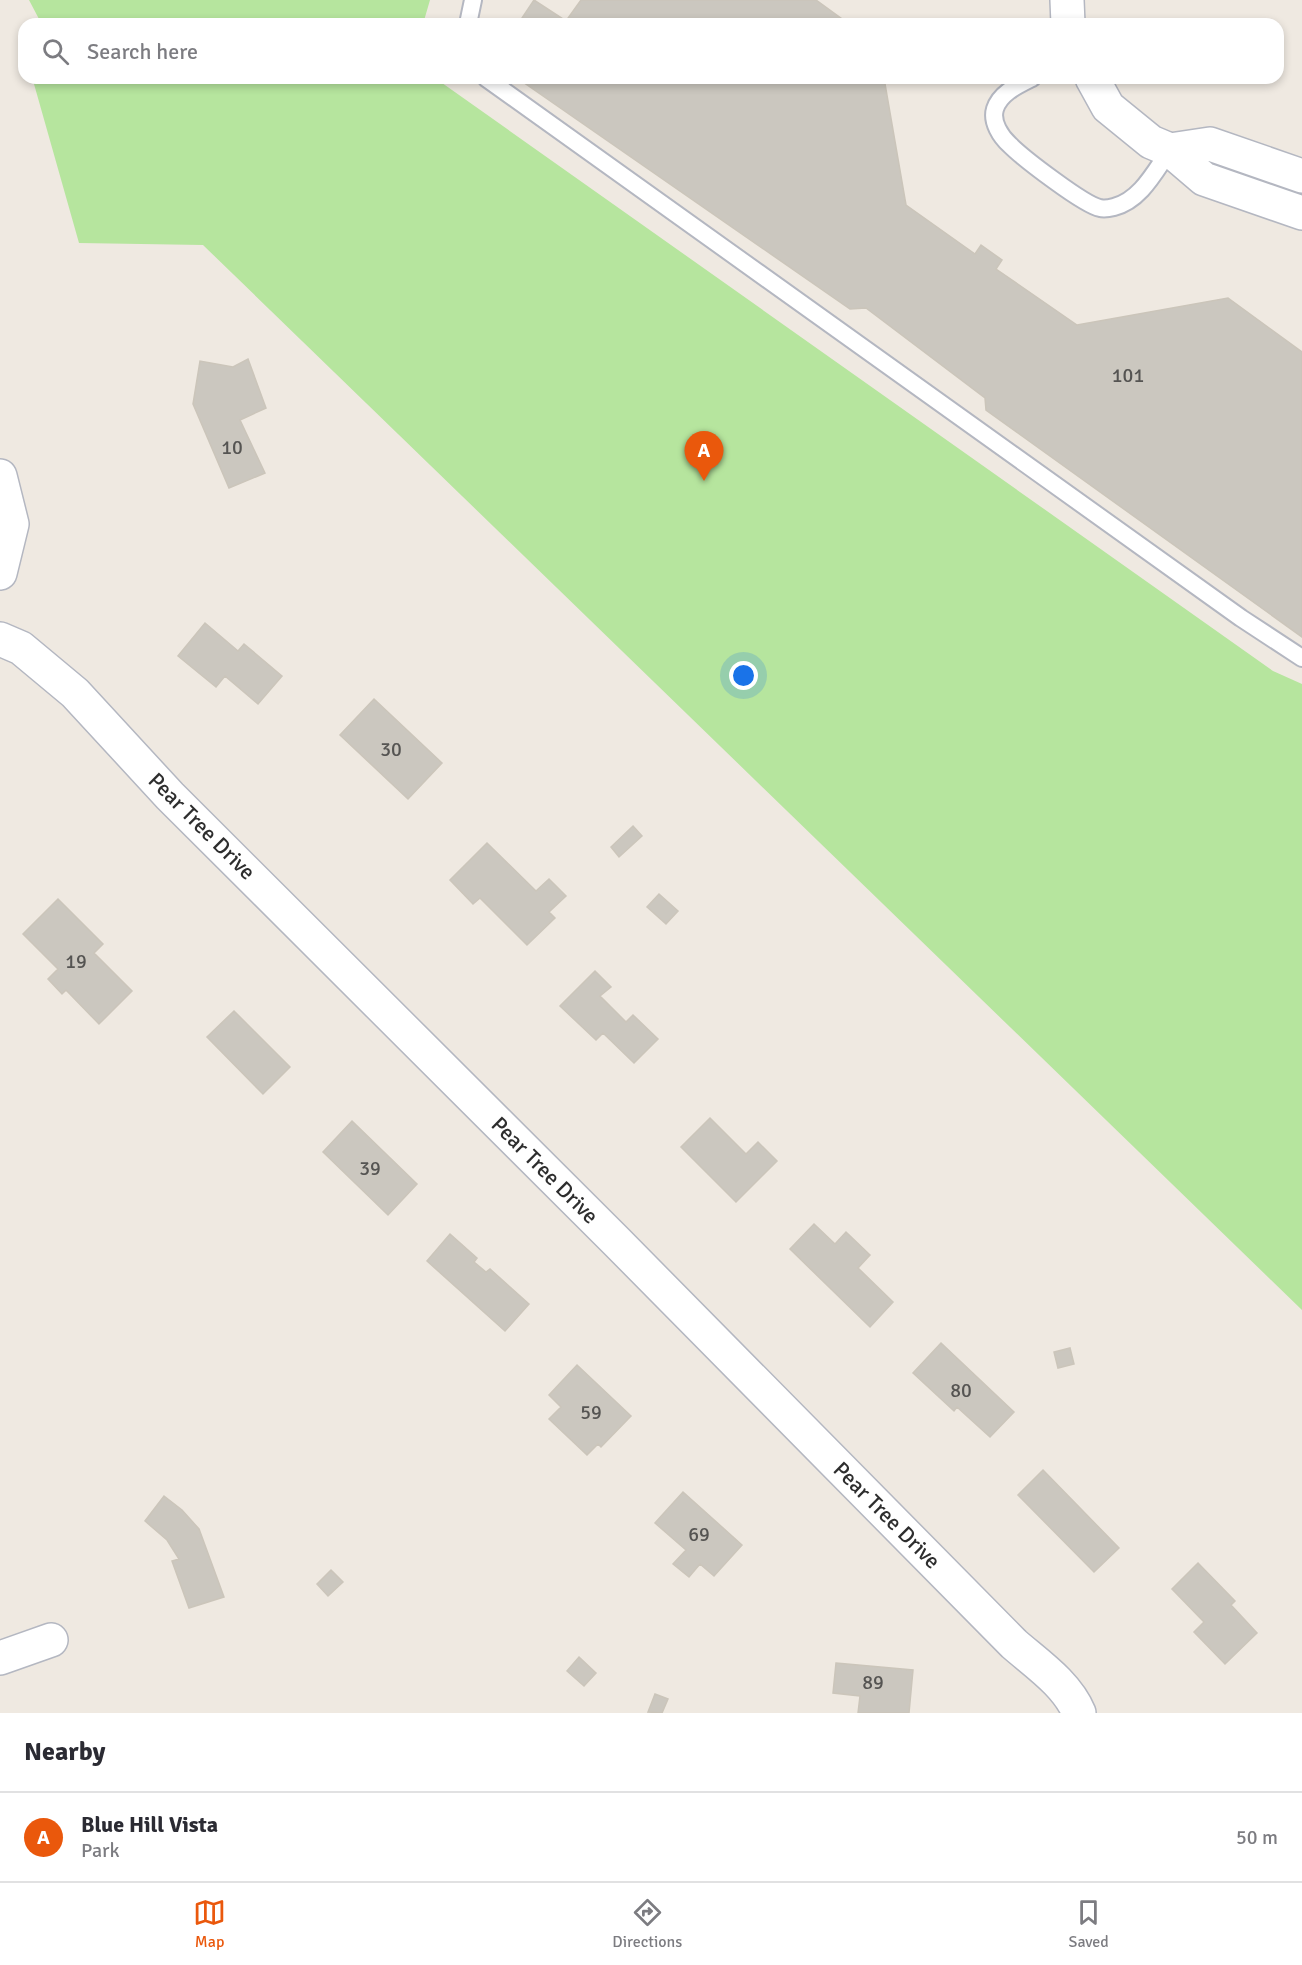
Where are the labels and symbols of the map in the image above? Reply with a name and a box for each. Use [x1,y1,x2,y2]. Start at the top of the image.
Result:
house number: 101 [1112,363,1144,388]
pin: A [684,432,724,481]
house number: 10 [221,435,243,460]
your location [729,661,758,690]
house number: 30 [380,737,402,762]
street label: Pear Tree Drive [143,767,261,885]
house number: 19 [65,949,87,974]
street label: Pear Tree Drive [486,1111,604,1229]
house number: 39 [359,1156,381,1181]
house number: 80 [950,1378,972,1403]
house number: 59 [580,1400,602,1425]
street label: Pear Tree Drive [828,1456,946,1574]
house number: 69 [688,1522,710,1547]
house number: 89 [862,1670,884,1695]

